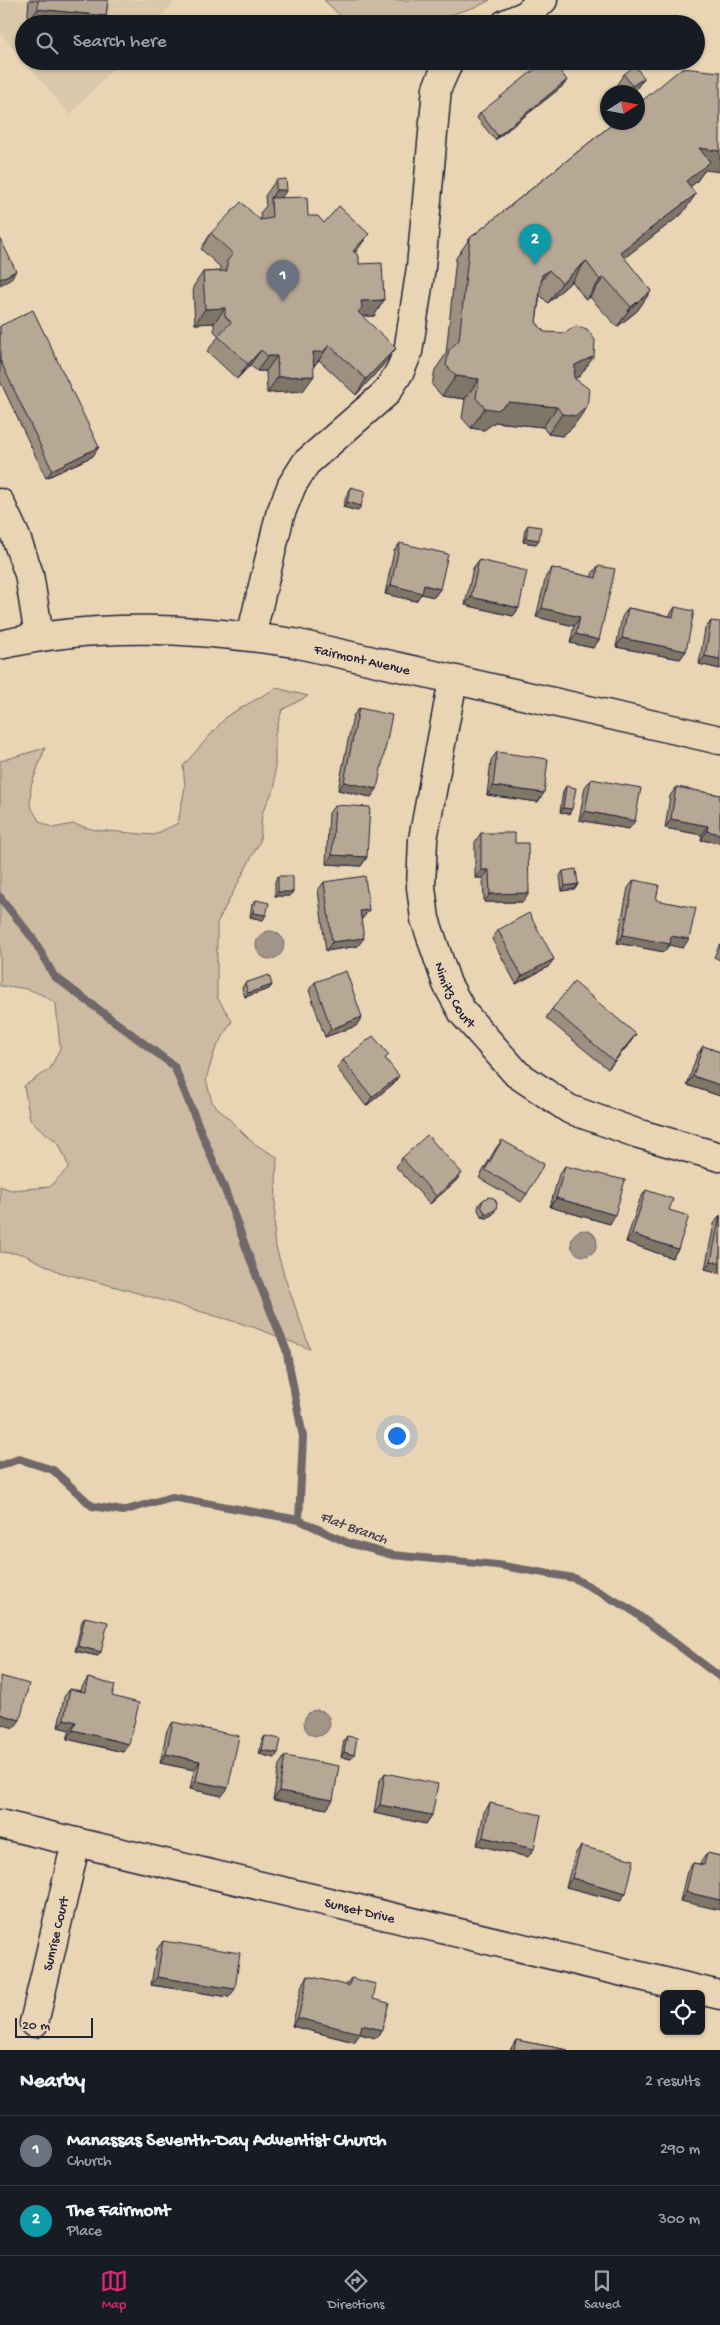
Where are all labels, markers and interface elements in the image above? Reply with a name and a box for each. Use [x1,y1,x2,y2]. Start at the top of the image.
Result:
search box [15,15,705,70]
icon: search [33,29,61,57]
text: Search here [73,31,167,54]
north arrow [600,85,645,130]
pin: 2 [519,224,551,265]
pin: 1 [267,260,299,301]
street label: Fairmont Avenue [311,642,412,680]
street label: Nimitz Court [429,960,479,1034]
your location [384,1423,410,1449]
water label: Flat Branch [317,1508,390,1550]
street label: Sunrise Court [40,1894,74,1973]
street label: Sunset Drive [323,1895,397,1929]
map controls [660,1990,705,2035]
button: locate [660,1990,705,2035]
scale bar [15,2015,92,2038]
text: 20 m [22,2018,50,2035]
text: Nearby [20,2070,85,2095]
text: 2 results [645,2073,700,2092]
text: Manassas Seventh-Day Adventist Church [67,2130,386,2153]
text: 1 [33,2141,39,2160]
text: 290 m [660,2141,700,2160]
text: Church [67,2153,111,2172]
text: The Fairmont [67,2200,170,2223]
text: 2 [32,2211,40,2230]
text: 300 m [658,2211,700,2230]
text: Place [67,2223,102,2242]
tab: Map [100,2267,128,2314]
tab: Directions [328,2267,385,2314]
tab: Saved [584,2267,620,2314]

